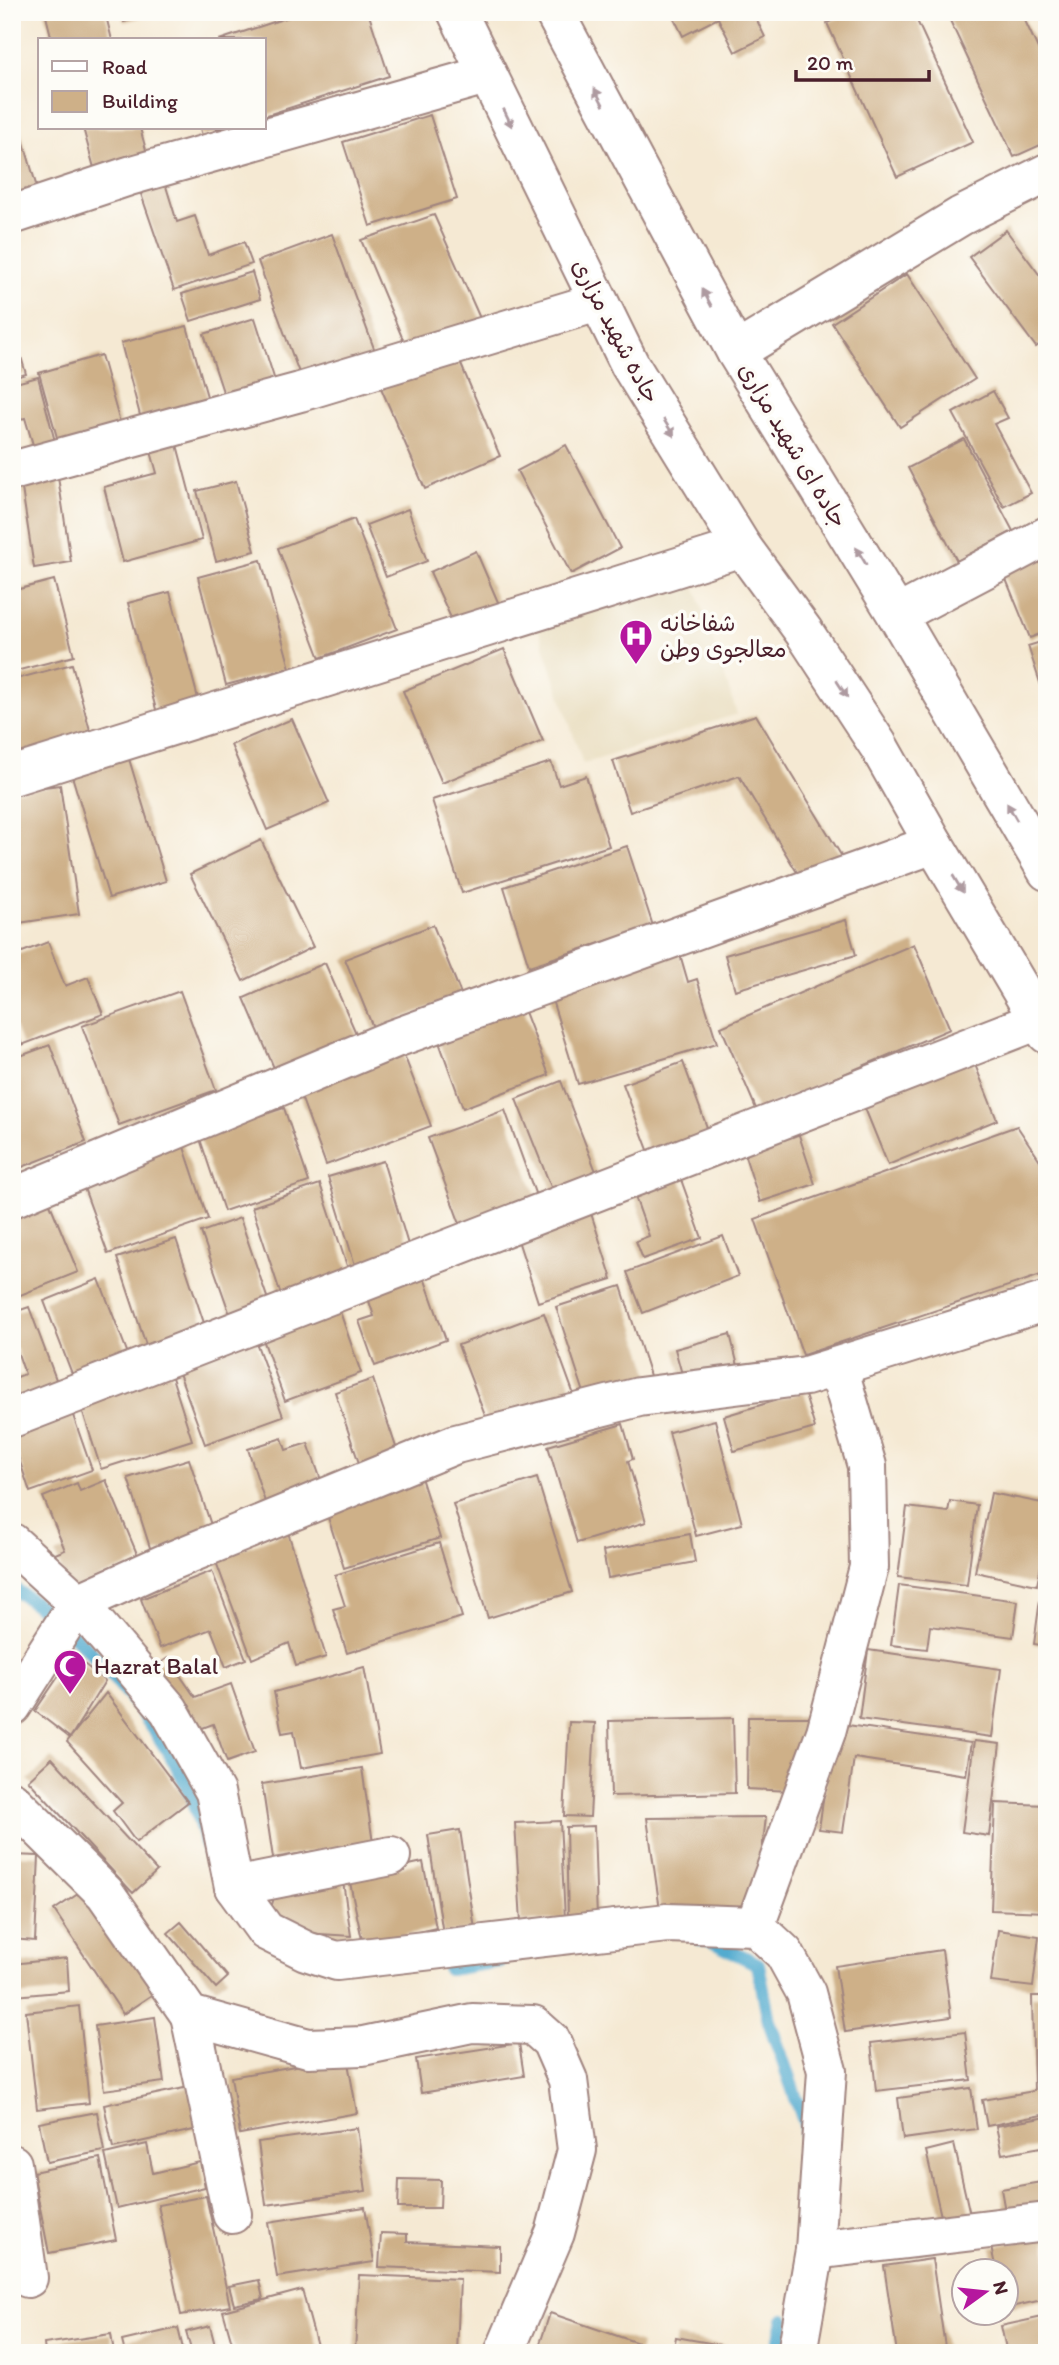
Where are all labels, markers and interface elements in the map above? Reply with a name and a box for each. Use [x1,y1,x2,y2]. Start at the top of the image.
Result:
legend [38,38,266,130]
scale bar [796,38,930,82]
text: 20 m [807,50,854,75]
text: Road [102,54,148,79]
one-way arrow [594,87,606,107]
text: Building [102,88,178,113]
one-way arrow [502,108,513,128]
street label: جاده شهید مزاری [566,254,666,408]
one-way arrow [701,288,713,308]
street label: جاده ای شهید مزاری [733,357,853,533]
one-way arrow [663,419,675,438]
one-way arrow [855,547,867,566]
place label: شفاخانه معالجوی وطن [660,609,787,664]
hospital icon: شفاخانه معالجوی وطن [617,617,655,666]
one-way arrow [835,679,848,699]
one-way arrow [1006,802,1019,821]
one-way arrow [952,875,964,894]
mosque icon: Hazrat Balal [51,1647,89,1696]
place label: Hazrat Balal [94,1652,219,1680]
north arrow [950,2256,1020,2326]
text: N [988,2279,1014,2297]

